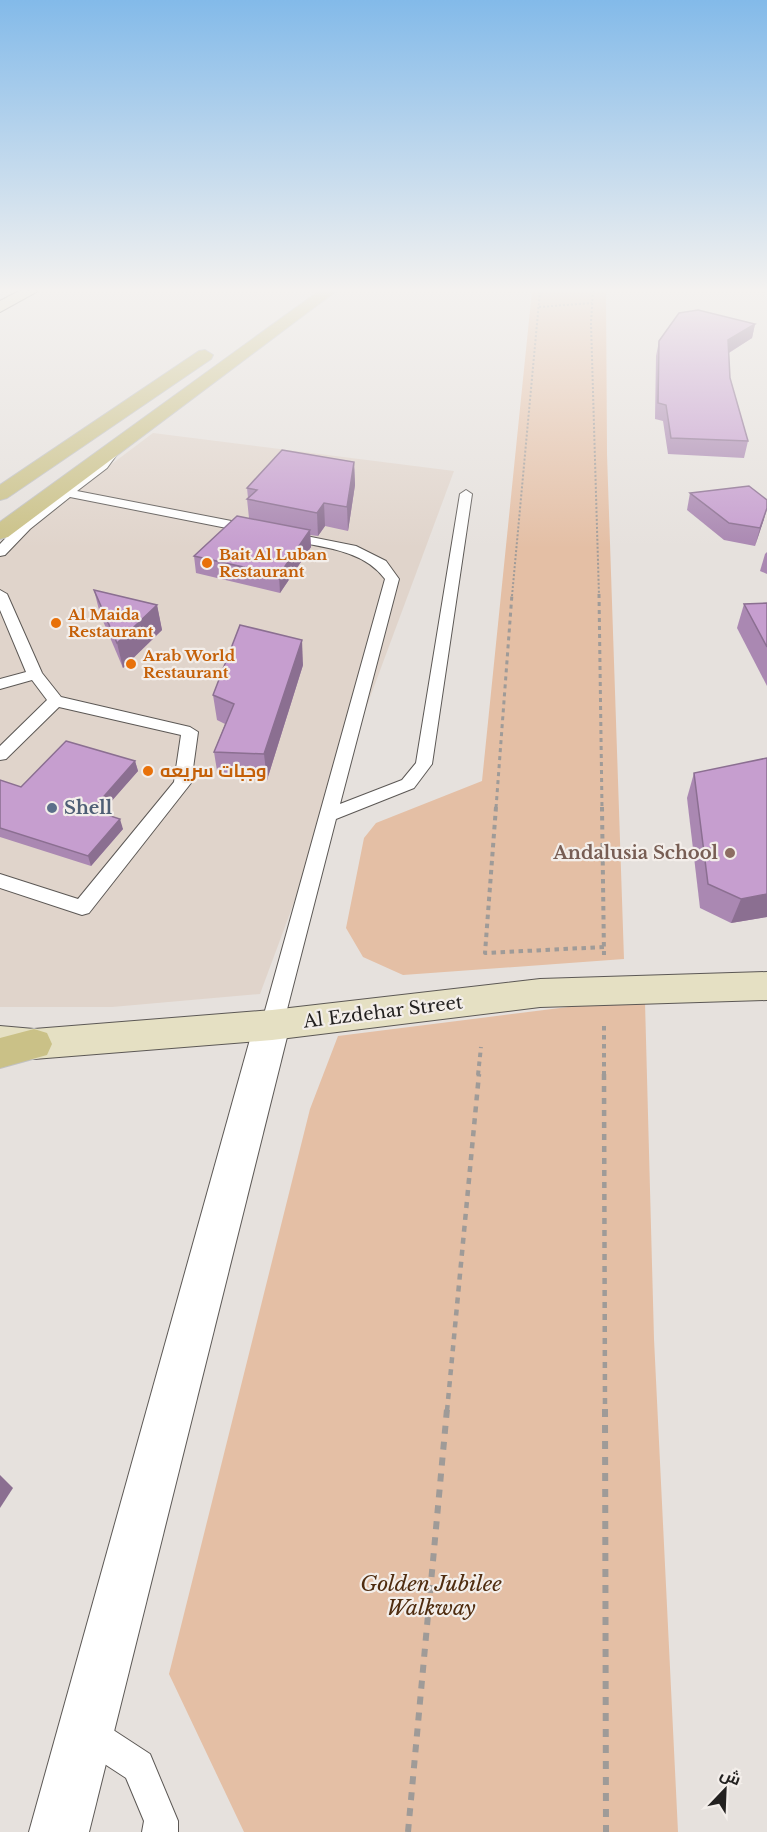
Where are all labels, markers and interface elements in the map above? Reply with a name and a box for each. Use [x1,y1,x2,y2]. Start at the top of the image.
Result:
place label: Bait Al Luban Restaurant [219,545,327,581]
marker: Bait Al Luban Restaurant [200,556,214,570]
place label: Al Maida Restaurant [67,605,154,641]
marker: Al Maida Restaurant [49,616,63,630]
place label: Arab World Restaurant [142,646,236,682]
marker: Arab World Restaurant [124,657,138,671]
place label: وجبات سريعه [160,760,267,782]
marker: وجبات سريعه [141,764,155,778]
place label: Shell [64,797,113,819]
marker: Shell [45,801,59,815]
place label: Andalusia School [552,842,719,864]
marker: Andalusia School [723,846,737,860]
street label: Al Ezdehar Street [301,991,464,1033]
park label: Golden Jubilee Walkway [360,1571,502,1621]
north arrow [695,1760,755,1820]
text: ش [718,1763,744,1789]

